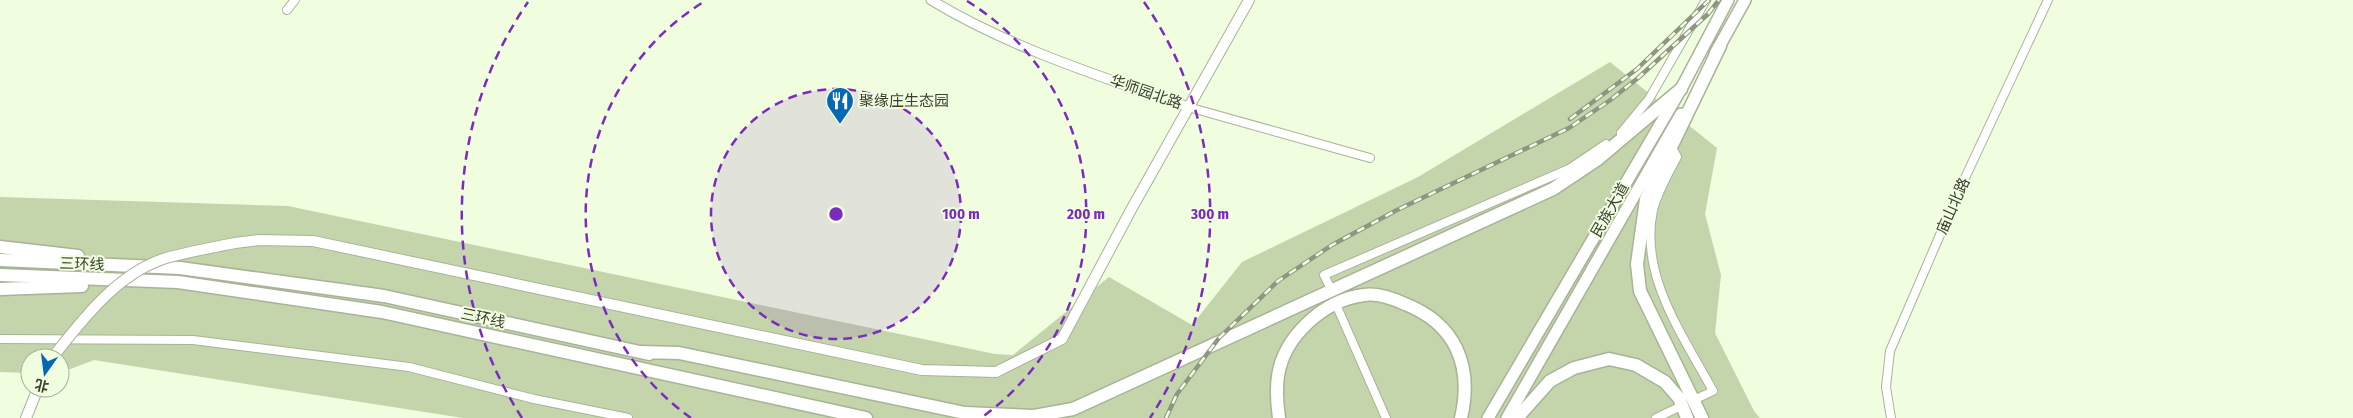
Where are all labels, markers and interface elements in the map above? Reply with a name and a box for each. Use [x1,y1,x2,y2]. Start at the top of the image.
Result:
street label: 华师园北路 [1108,71,1184,113]
restaurant icon: 聚缘庄生态园 [825,86,855,125]
place label: 聚缘庄生态园 [859,92,949,110]
street label: 庙山北路 [1933,175,1973,237]
street label: 民族大道 [1587,180,1633,240]
centre of rings [827,205,845,223]
text: 100 m [942,205,980,223]
text: 200 m [1066,205,1105,223]
text: 300 m [1190,205,1229,223]
street label: 三环线 [59,254,105,274]
street label: 三环线 [459,305,507,331]
north arrow [20,348,70,398]
text: 北 [33,375,51,395]

